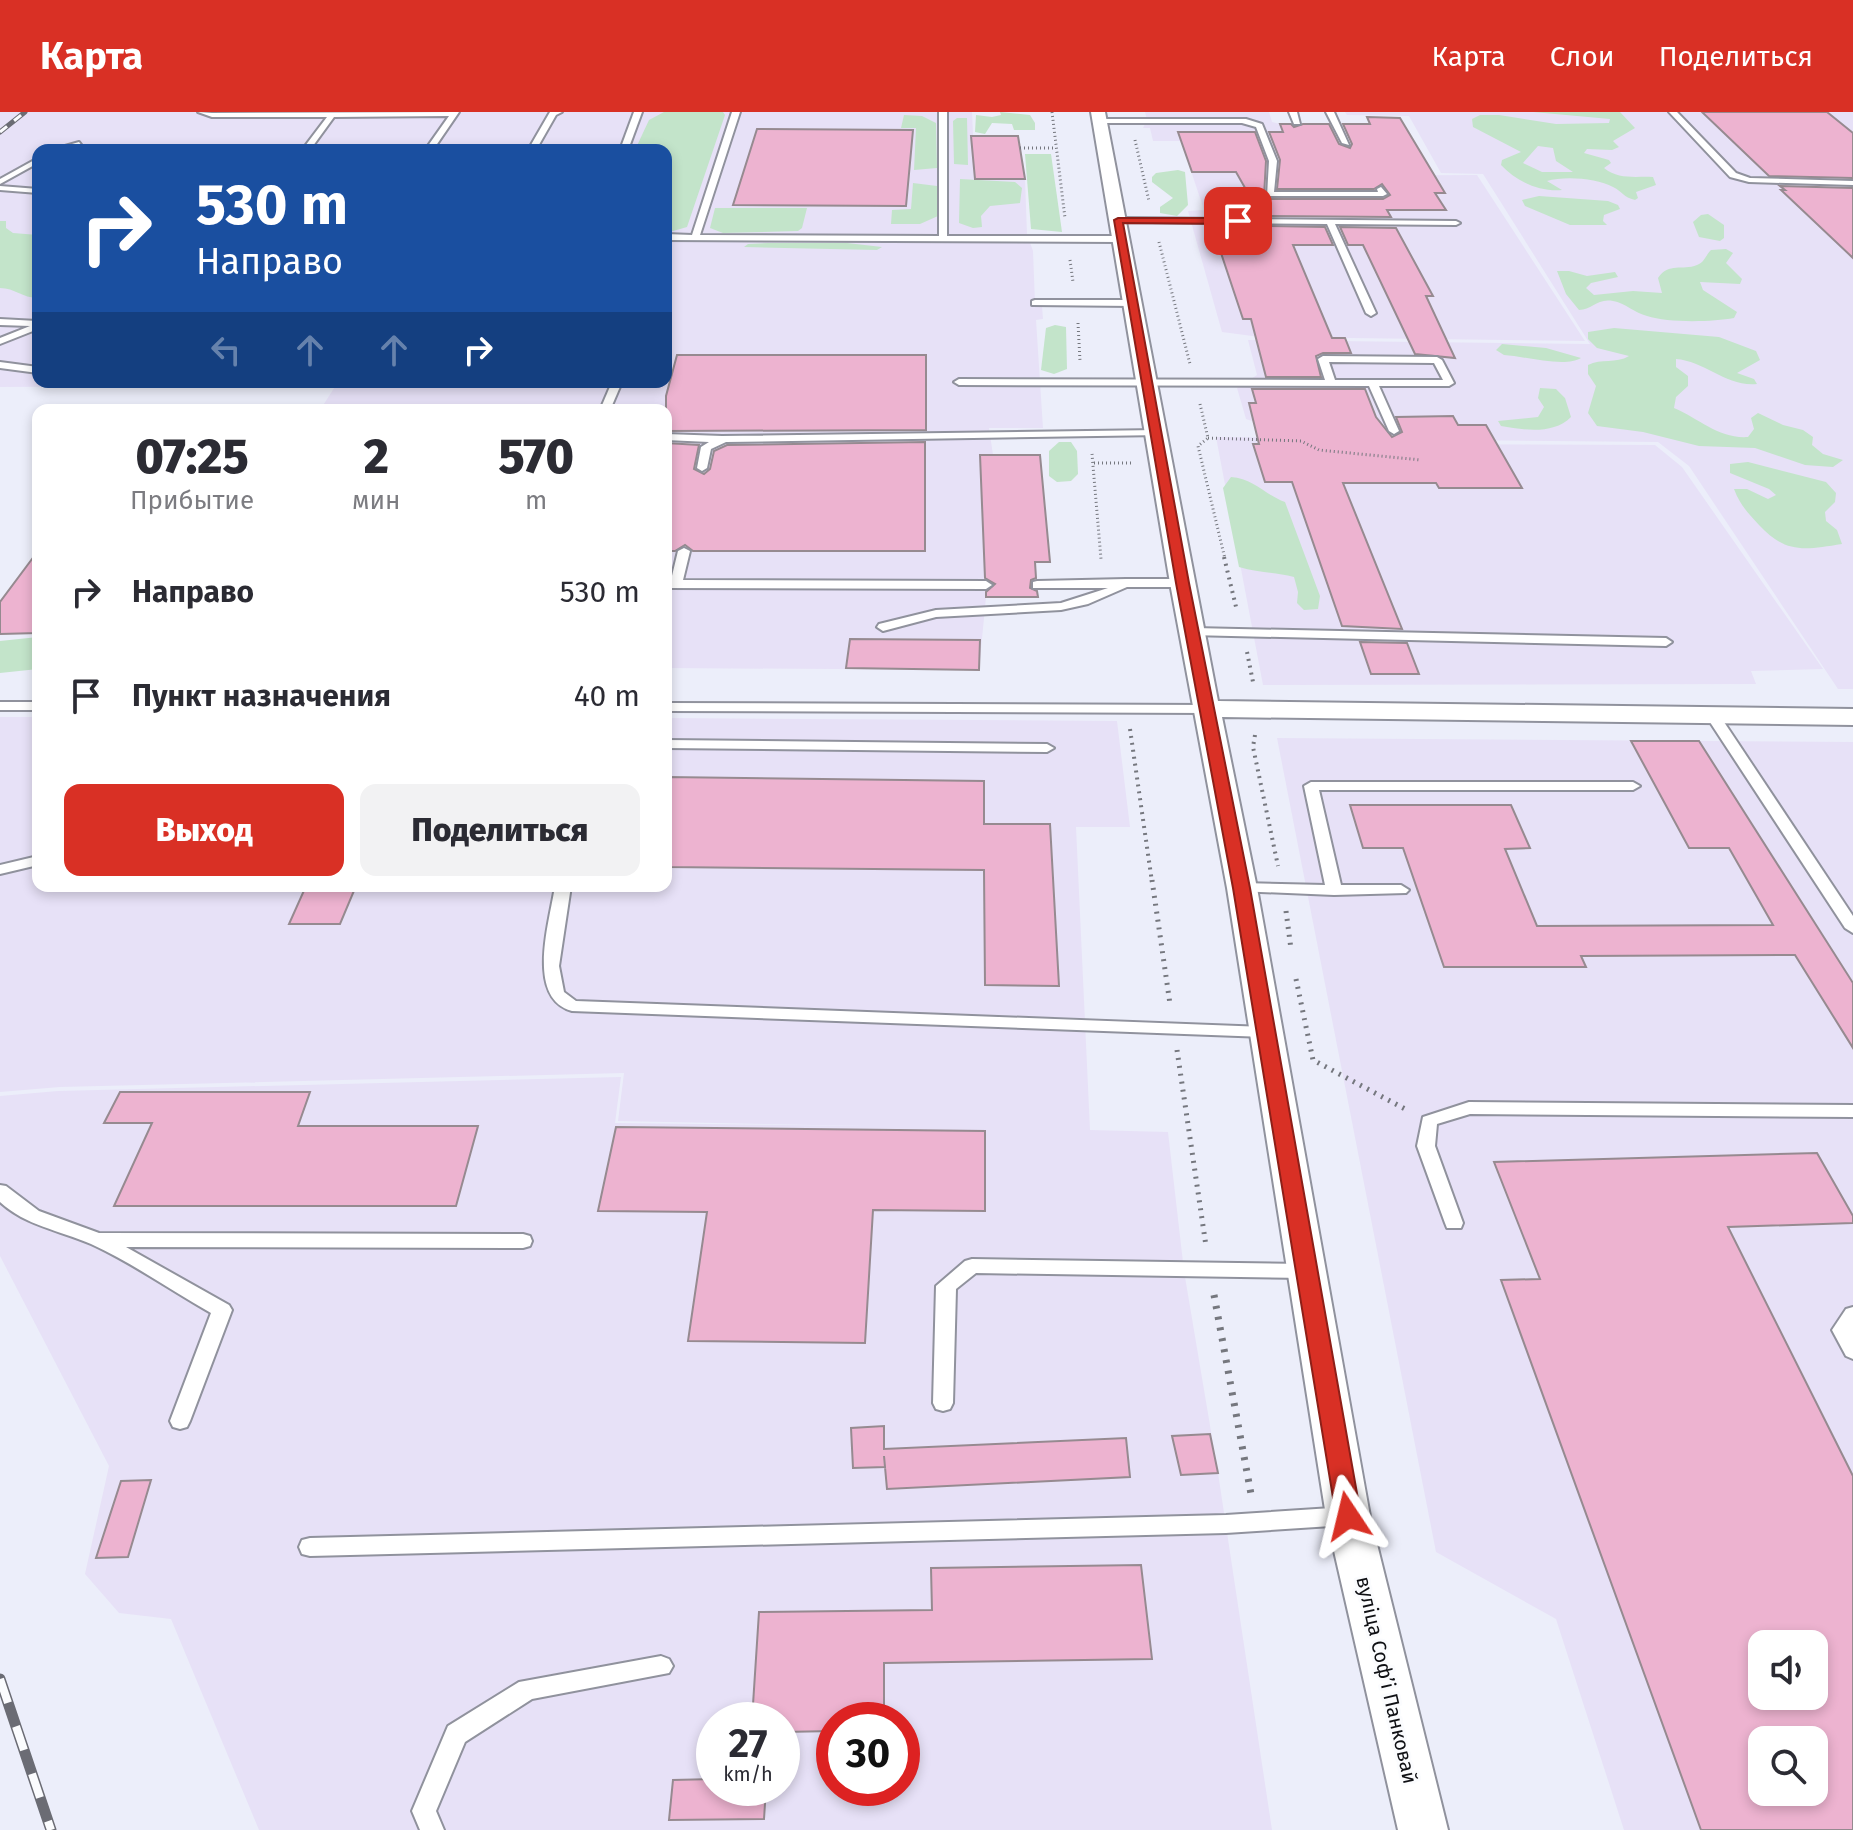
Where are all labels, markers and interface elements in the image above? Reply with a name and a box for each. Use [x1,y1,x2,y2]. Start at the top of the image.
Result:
text: Карта [40,33,143,79]
text: Карта [1431,40,1506,73]
text: Слои [1550,40,1615,73]
text: Поделиться [1659,40,1813,73]
text: 530 m [196,172,348,239]
icon: right [64,176,168,280]
pin [1204,187,1272,255]
icon: arrive [1216,199,1260,243]
text: Направо [196,240,343,284]
icon: left [204,328,248,372]
icon: ahead [288,328,332,372]
icon: ahead [372,328,416,372]
icon: right [456,328,500,372]
text: 07:25 [135,428,249,486]
text: 2 [364,428,389,486]
text: 570 [498,428,574,486]
text: Прибытие [130,485,254,516]
text: мин [352,485,401,516]
text: m [525,485,547,516]
icon: right [64,570,108,614]
text: Направо [132,574,254,610]
text: 530 m [560,574,640,610]
icon: arrive [64,674,108,718]
text: Пункт назначения [132,678,391,714]
text: 40 m [574,678,640,714]
button: Выход [64,784,344,876]
button: Поделиться [360,784,640,876]
position arrow [1306,1474,1390,1558]
street label: вуліца Софʼі Панковай [1351,1574,1423,1786]
map controls [1748,1630,1828,1806]
button: sound [1748,1630,1828,1710]
speed limit sign: 30 [816,1702,920,1806]
text: 27 [729,1720,768,1768]
button: search [1748,1726,1828,1806]
text: km/h [723,1762,773,1786]

